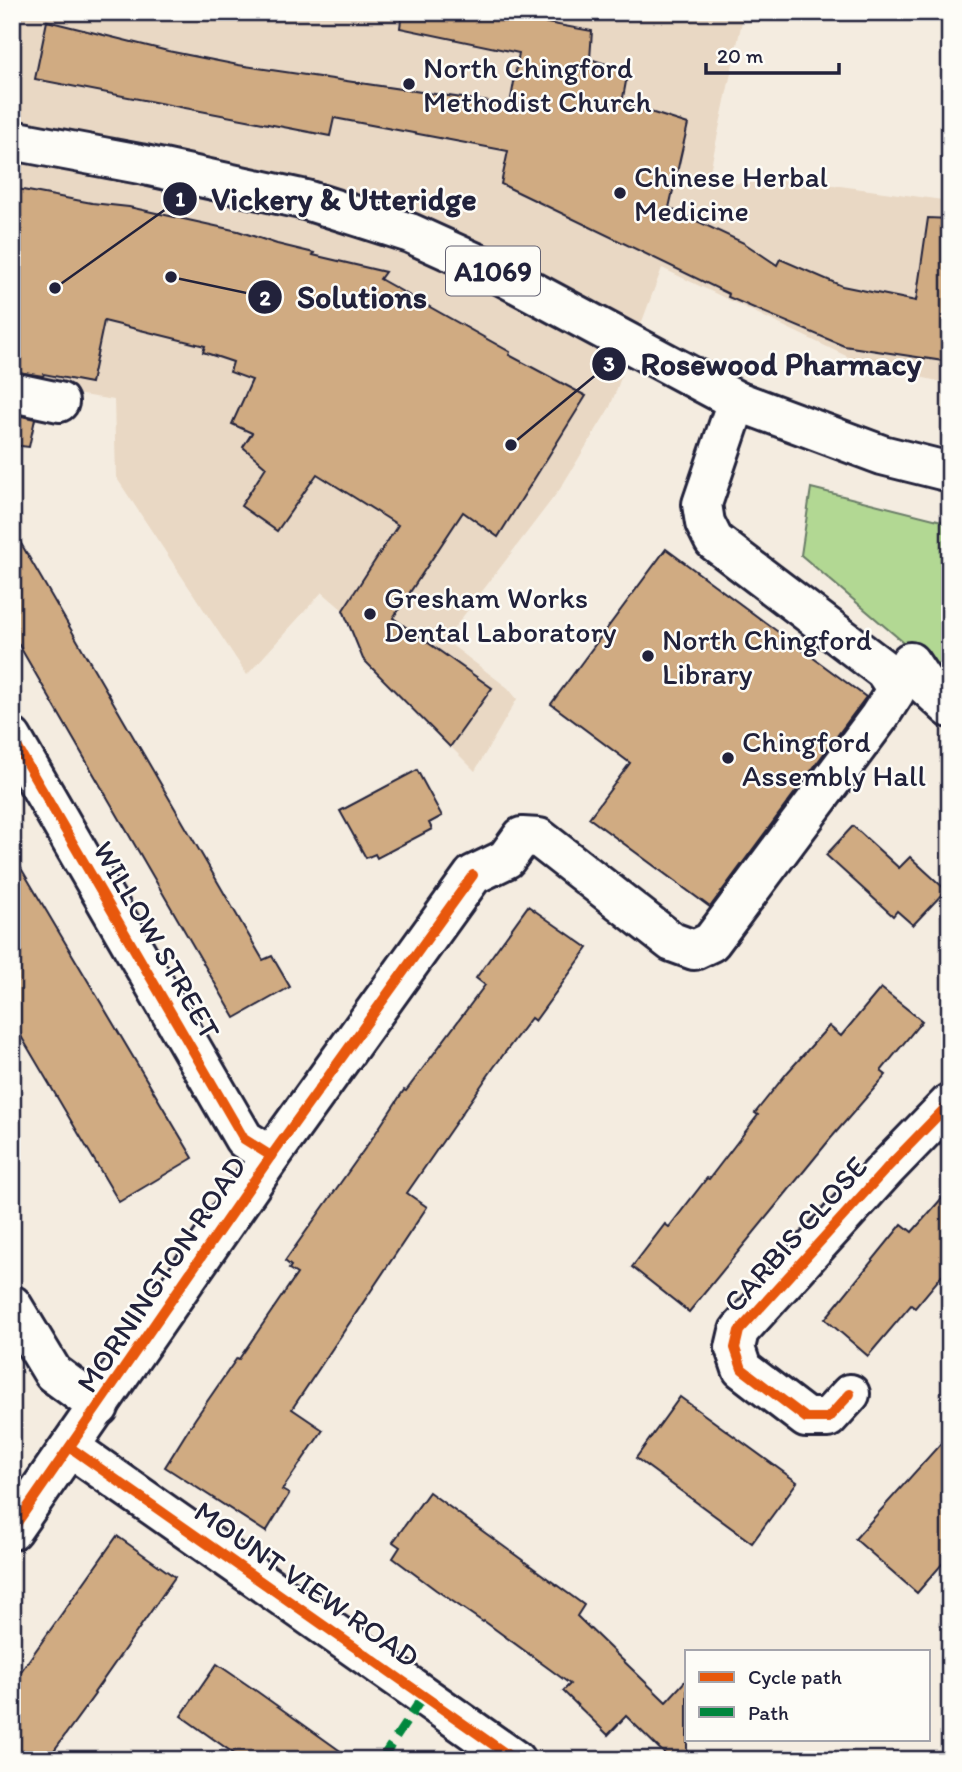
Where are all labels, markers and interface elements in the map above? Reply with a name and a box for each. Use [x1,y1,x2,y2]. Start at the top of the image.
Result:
scale bar [706,32,839,76]
text: 20 m [717,43,764,68]
place label: North Chingford Methodist Church [423,49,651,120]
marker: North Chingford Methodist Church [401,76,417,92]
place label: Chinese Herbal Medicine [634,158,828,229]
callout: Vickery & Utteridge [162,173,491,226]
text: Vickery & Utteridge [211,180,477,218]
marker: Chinese Herbal Medicine [612,185,628,201]
text: 1 [175,186,185,211]
road number: A1069 [446,246,540,296]
callout: Solutions [248,271,441,324]
text: Solutions [297,278,427,316]
text: 2 [259,285,271,310]
callout: Rosewood Pharmacy [591,337,935,390]
text: Rosewood Pharmacy [641,345,922,383]
text: 3 [603,351,615,376]
place label: Gresham Works Dental Laboratory [384,579,617,650]
marker: Gresham Works Dental Laboratory [362,606,378,622]
place label: North Chingford Library [662,621,872,692]
marker: North Chingford Library [640,648,656,664]
place label: Chingford Assembly Hall [742,723,926,794]
marker: Chingford Assembly Hall [720,750,736,766]
street label: WILLOW STREET [85,834,229,1046]
street label: MORNINGTON ROAD [68,1148,254,1400]
street label: CARBIS CLOSE [715,1148,875,1320]
street label: MOUNT VIEW ROAD [187,1493,427,1675]
legend [685,1650,930,1740]
text: Cycle path [748,1664,842,1689]
text: Path [748,1700,789,1725]

